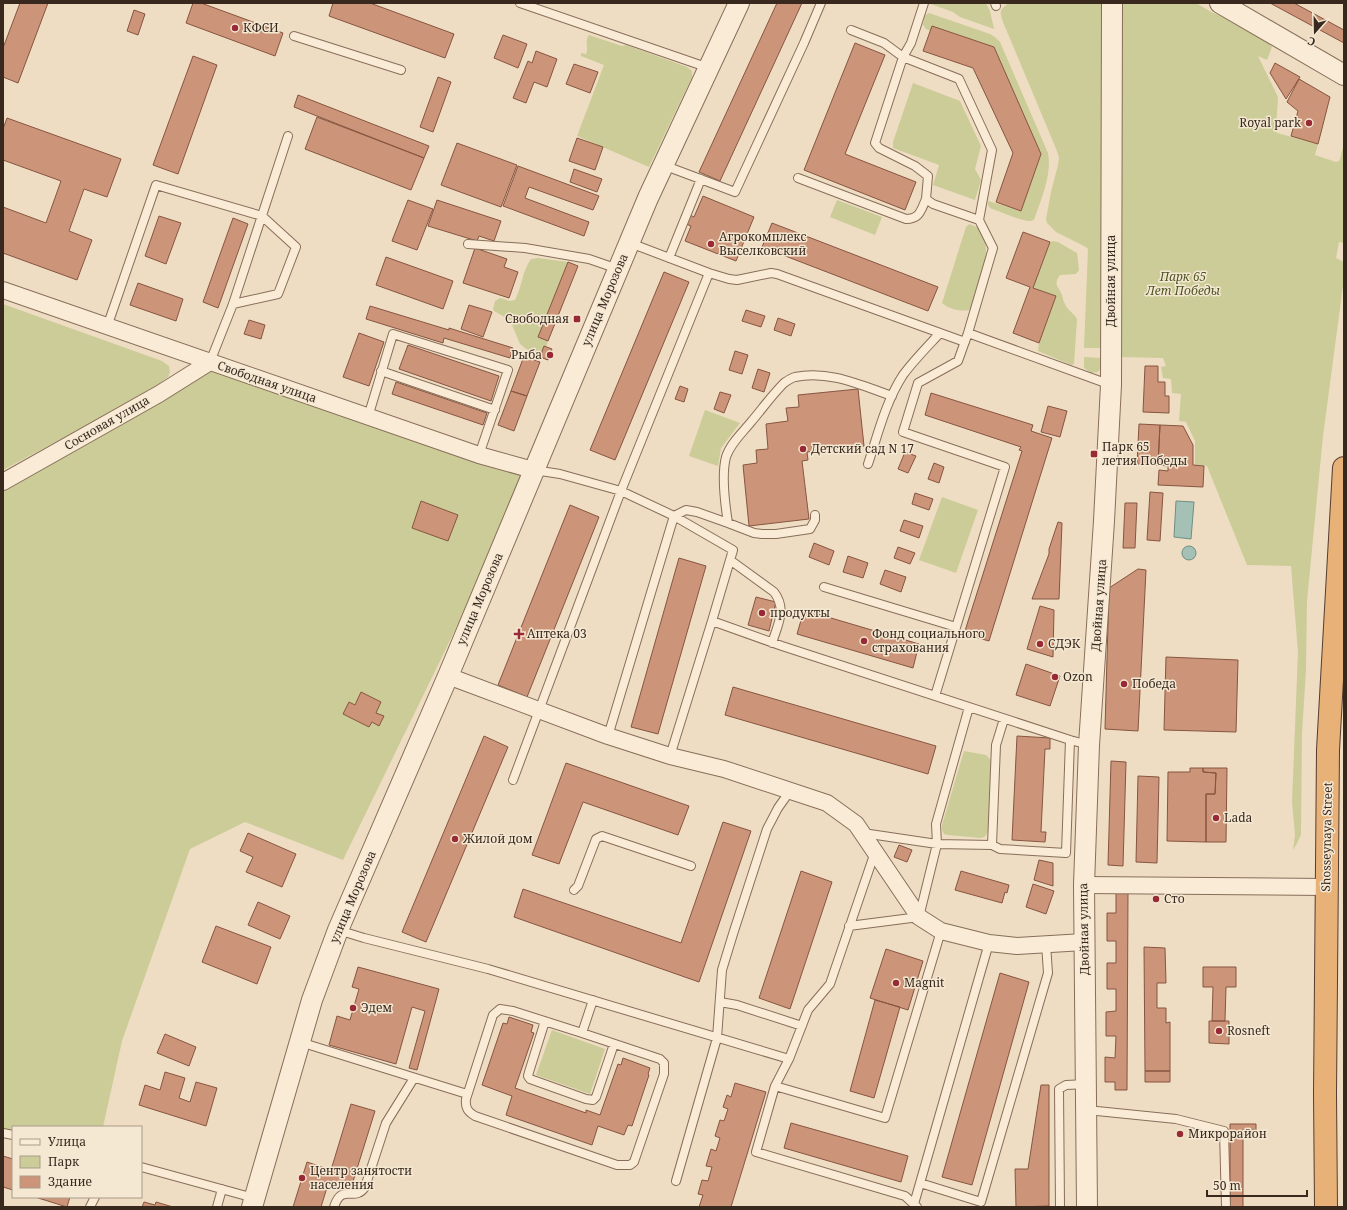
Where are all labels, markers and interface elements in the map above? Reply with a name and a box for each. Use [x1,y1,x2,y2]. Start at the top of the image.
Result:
north arrow [1295,12,1335,52]
place label: КФСИ [243,19,279,36]
marker: КФСИ [230,23,240,33]
text: С [1305,34,1317,50]
place label: Royal park [1239,114,1302,131]
marker: Royal park [1304,118,1314,128]
place label: Агрокомплекс Выселковский [719,228,806,259]
street label: Двойная улица [1102,235,1119,327]
marker: Агрокомплекс Выселковский [706,239,716,249]
street label: улица Морозова [577,251,632,349]
park label: Парк 65 Лет Победы [1145,268,1220,299]
place label: Свободная [505,310,569,327]
marker: Свободная [572,314,582,324]
place label: Рыба [511,346,542,363]
marker: Рыба [545,350,555,360]
street label: Свободная улица [215,357,319,407]
street label: Сосновая улица [61,391,153,454]
place label: Парк 65 летия Победы [1102,438,1187,469]
place label: Детский сад N 17 [811,440,914,457]
marker: Детский сад N 17 [798,444,808,454]
marker: Парк 65 летия Победы [1089,449,1099,459]
street label: улица Морозова [452,550,507,648]
street label: Двойная улица [1087,558,1110,652]
place label: продукты [770,604,830,621]
marker: продукты [757,608,767,618]
place label: Аптека 03 [527,625,587,642]
place label: Фонд социального страхования [872,625,985,656]
marker: Аптека 03 [514,629,524,639]
place label: СДЭК [1048,635,1081,652]
marker: Фонд социального страхования [859,636,869,646]
marker: СДЭК [1035,639,1045,649]
place label: Ozon [1063,668,1093,685]
marker: Ozon [1050,672,1060,682]
place label: Победа [1132,675,1176,692]
marker: Победа [1119,679,1129,689]
street label: Shosseynaya Street [1317,782,1336,892]
place label: Lada [1224,809,1253,826]
marker: Lada [1211,813,1221,823]
place label: Жилой дом [462,830,533,847]
marker: Жилой дом [450,834,460,844]
street label: улица Морозова [325,848,380,946]
street label: Двойная улица [1074,882,1093,975]
place label: Сто [1164,890,1185,907]
marker: Сто [1151,894,1161,904]
place label: Magnit [904,974,944,991]
marker: Magnit [891,978,901,988]
place label: Эдем [361,999,392,1016]
marker: Эдем [348,1003,358,1013]
place label: Rosneft [1227,1022,1270,1039]
marker: Rosneft [1214,1026,1224,1036]
place label: Микрорайон [1188,1125,1267,1142]
legend [12,1126,142,1198]
marker: Микрорайон [1175,1129,1185,1139]
text: Улица [48,1133,86,1150]
text: Парк [48,1153,80,1170]
place label: Центр занятости населения [310,1162,412,1193]
scale bar [1207,1172,1307,1198]
text: Здание [48,1173,92,1190]
marker: Центр занятости населения [297,1173,307,1183]
text: 50 m [1213,1177,1241,1194]

